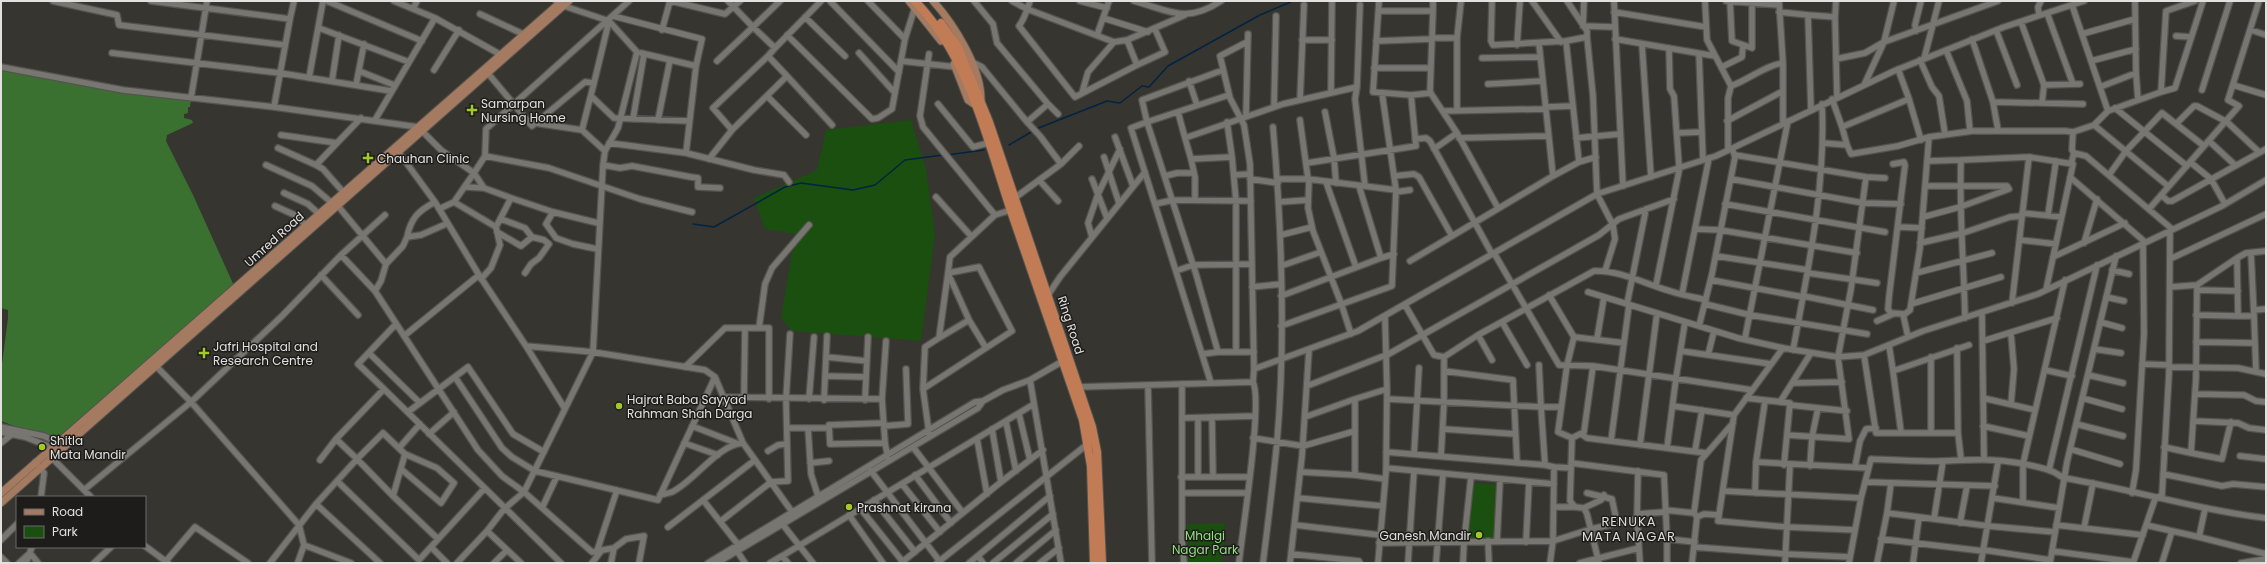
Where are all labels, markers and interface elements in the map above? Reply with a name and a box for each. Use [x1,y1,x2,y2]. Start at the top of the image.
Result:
place label: Samarpan Nursing Home [481,95,566,126]
marker: Samarpan Nursing Home [466,104,478,116]
place label: Chauhan Clinic [377,150,470,167]
marker: Chauhan Clinic [362,152,374,164]
street label: Umred Road [240,208,308,270]
street label: Ring Road [1054,294,1088,356]
place label: Jafri Hospital and Research Centre [213,338,318,369]
marker: Jafri Hospital and Research Centre [198,347,210,359]
place label: Hajrat Baba Sayyad Rahman Shah Darga [627,391,752,422]
marker: Hajrat Baba Sayyad Rahman Shah Darga [614,401,624,411]
place label: Shitla Mata Mandir [50,432,126,463]
marker: Shitla Mata Mandir [37,442,47,452]
legend [16,496,146,548]
place label: Prashnat kirana [857,499,951,516]
marker: Prashnat kirana [844,502,854,512]
text: Road [52,503,83,520]
district label: RENUKA MATA NAGAR [1582,512,1676,546]
text: Park [52,523,79,540]
park label: Mhalgi Nagar Park [1172,527,1239,558]
place label: Ganesh Mandir [1380,527,1472,544]
marker: Ganesh Mandir [1474,530,1484,540]

